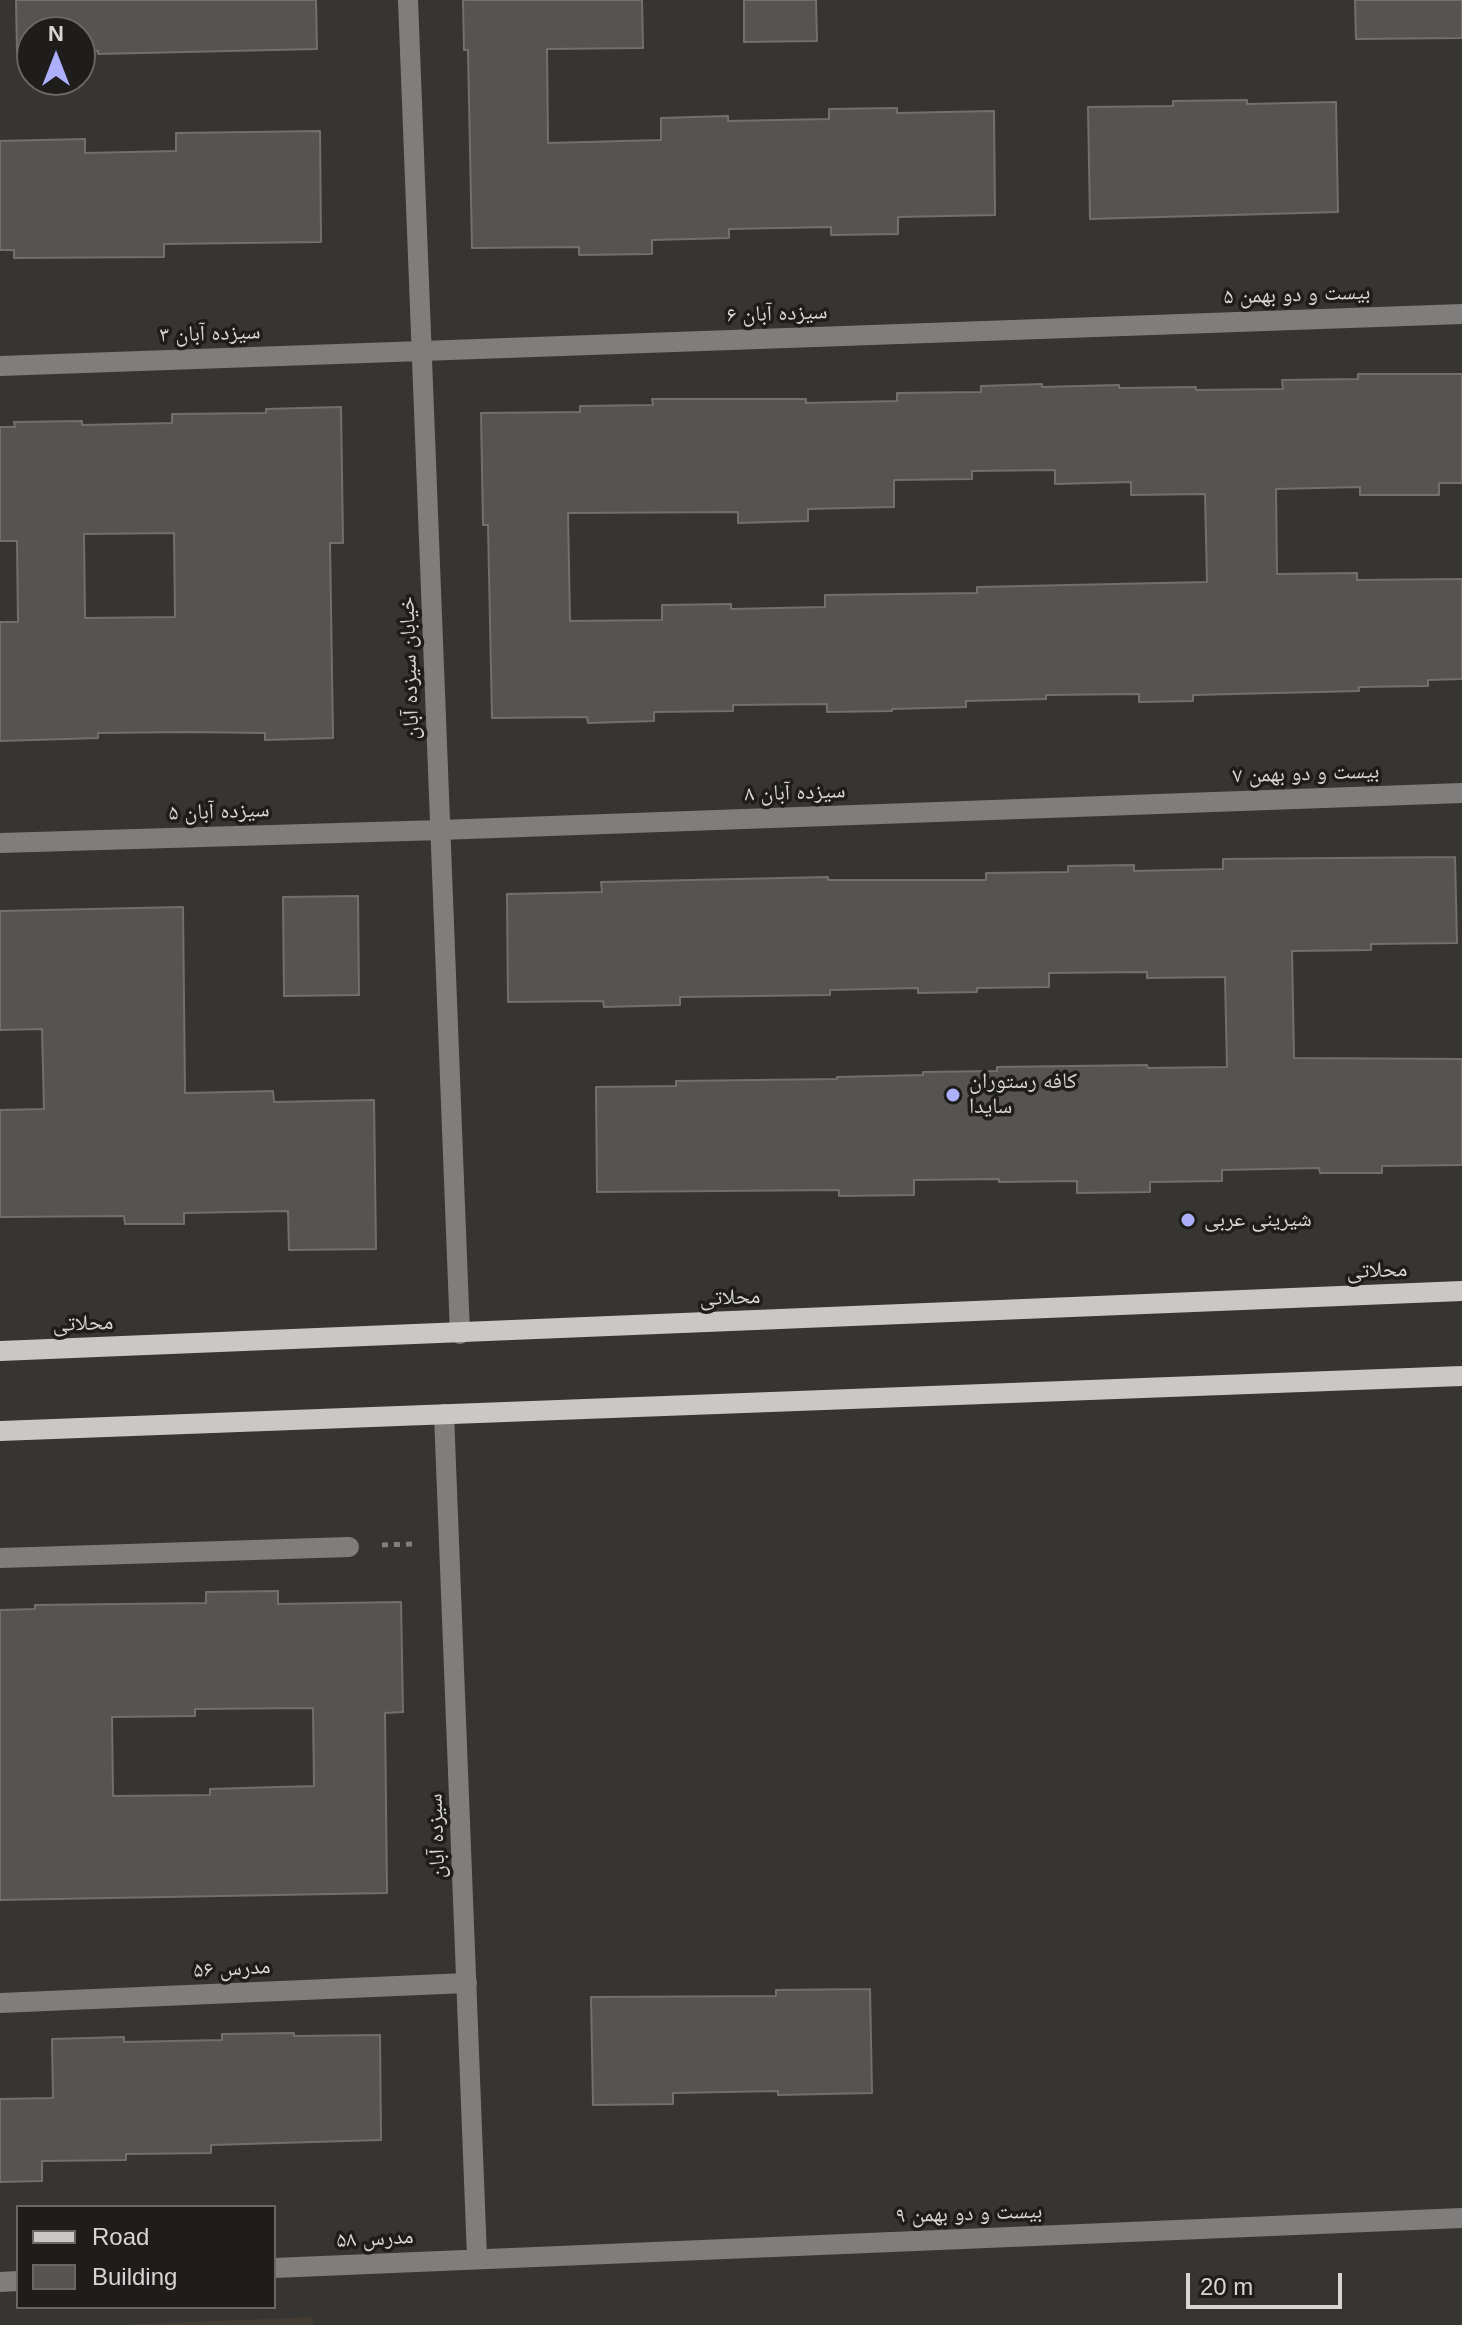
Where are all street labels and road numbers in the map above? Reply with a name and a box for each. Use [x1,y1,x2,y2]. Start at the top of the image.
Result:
street label: بیست و دو بهمن ۵ [1223,279,1371,311]
street label: سیزده آبان ۶ [726,299,828,329]
street label: سیزده آبان ۳ [159,319,261,349]
street label: خیابان سیزده آبان [394,596,426,740]
street label: بیست و دو بهمن ۷ [1232,758,1380,790]
street label: سیزده آبان ۸ [744,778,846,808]
street label: سیزده آبان ۵ [168,797,270,827]
street label: محلاتی [1346,1257,1408,1285]
street label: محلاتی [699,1284,761,1312]
street label: محلاتی [52,1310,114,1338]
street label: سیزده آبان [422,1793,452,1879]
street label: مدرس ۵۶ [193,1954,271,1984]
street label: بیست و دو بهمن ۹ [895,2198,1043,2230]
street label: مدرس ۵۸ [336,2224,414,2254]

